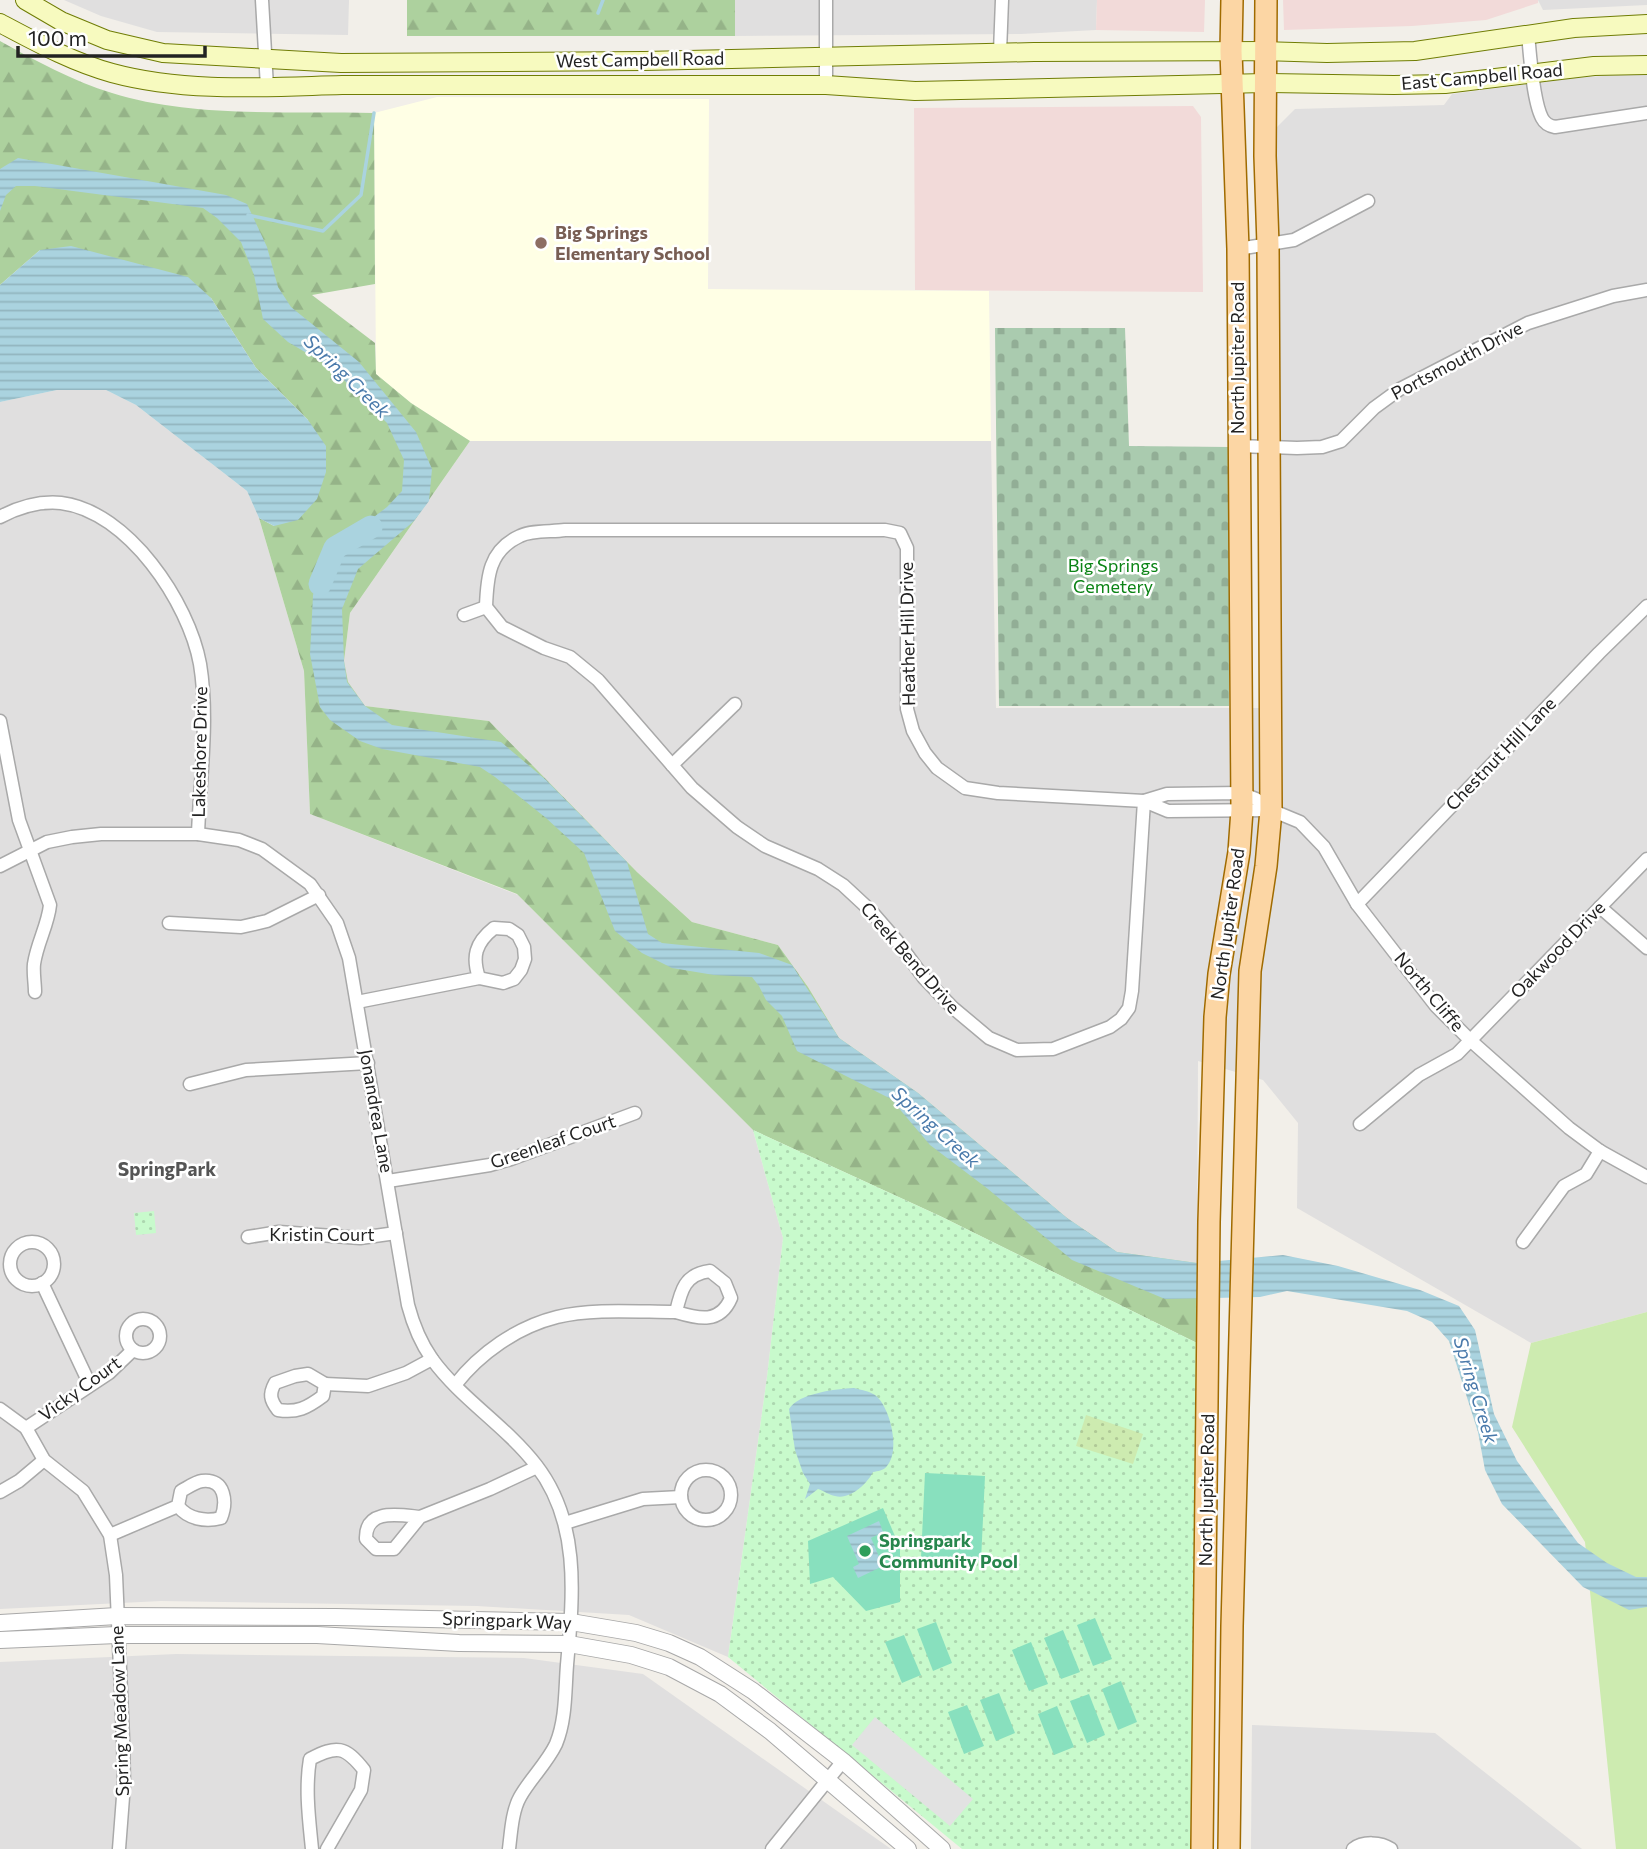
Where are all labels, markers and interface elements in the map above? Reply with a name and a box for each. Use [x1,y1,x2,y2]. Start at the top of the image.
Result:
scale bar [18,14,205,58]
text: 100 m [28,25,87,50]
street label: West Campbell Road [556,47,724,71]
street label: East Campbell Road [1400,58,1564,94]
place label: Big Springs Elementary School [555,221,710,264]
marker: Big Springs Elementary School [533,235,549,251]
street label: North Jupiter Road [1226,282,1248,434]
street label: Portsmouth Drive [1387,316,1526,404]
water label: Spring Creek [300,329,396,423]
park label: Big Springs Cemetery [1068,554,1158,597]
street label: Heather Hill Drive [895,562,919,706]
street label: Lakeshore Drive [187,686,211,818]
street label: Chestnut Hill Lane [1441,692,1560,815]
street label: North Jupiter Road [1205,847,1249,1001]
street label: Oakwood Drive [1505,896,1609,1003]
street label: Creek Bend Drive [856,897,965,1017]
street label: North Cliffe [1390,947,1469,1036]
street label: Jonandrea Lane [355,1047,399,1174]
water label: Spring Creek [888,1081,986,1173]
street label: Greenleaf Court [487,1109,618,1173]
district label: SpringPark [118,1157,216,1180]
street label: Kristin Court [269,1223,375,1245]
water label: Spring Creek [1449,1334,1504,1447]
street label: Vicky Court [34,1351,125,1425]
street label: North Jupiter Road [1194,1413,1218,1566]
place label: Springpark Community Pool [879,1529,1018,1572]
marker: Springpark Community Pool [857,1543,873,1559]
street label: Springpark Way [442,1607,572,1633]
street label: Spring Meadow Lane [105,1625,133,1797]

